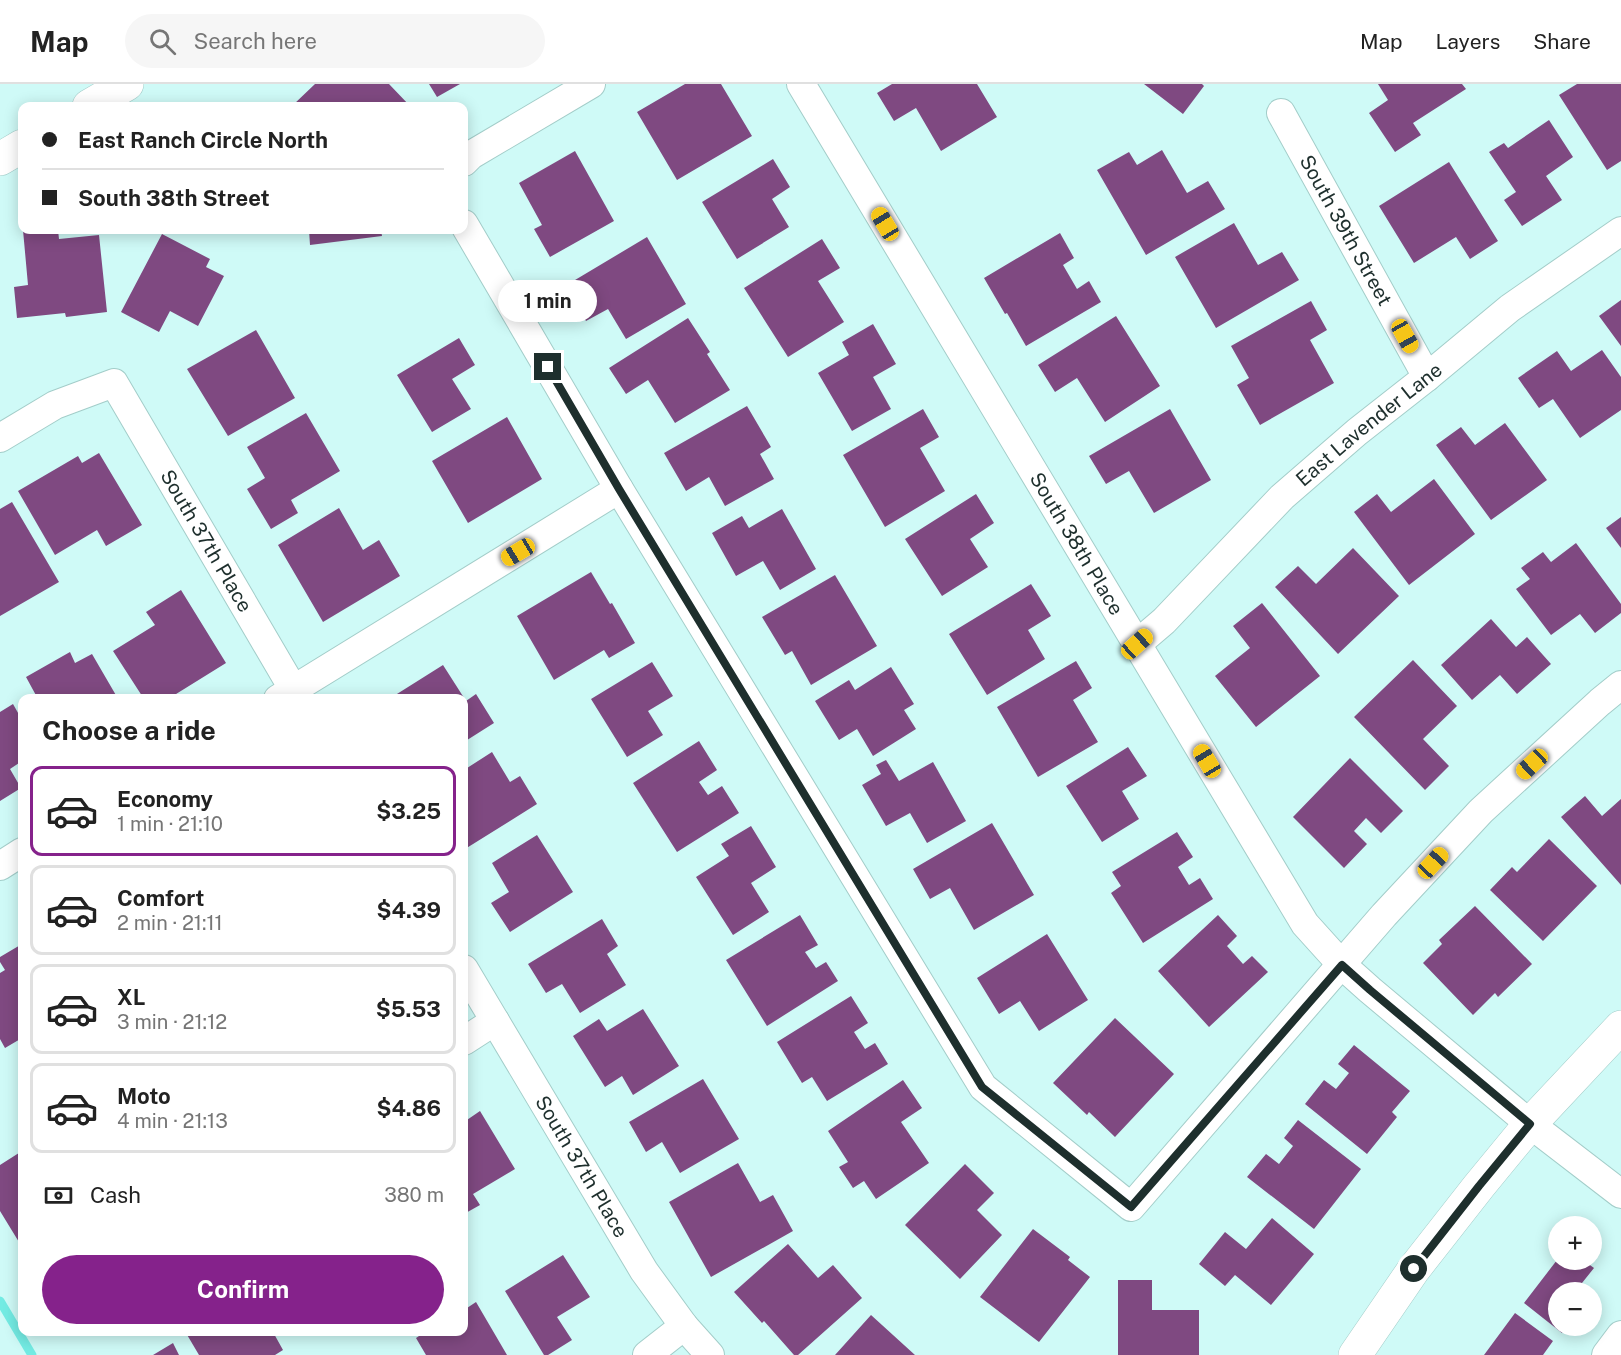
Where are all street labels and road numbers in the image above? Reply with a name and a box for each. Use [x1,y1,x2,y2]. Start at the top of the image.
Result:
street label: South 39th Street [1295,151,1397,310]
street label: East Lavender Lane [1291,358,1447,491]
street label: South 37th Place [155,465,257,616]
street label: South 38th Place [1025,468,1129,619]
street label: South 37th Place [530,1091,633,1242]

